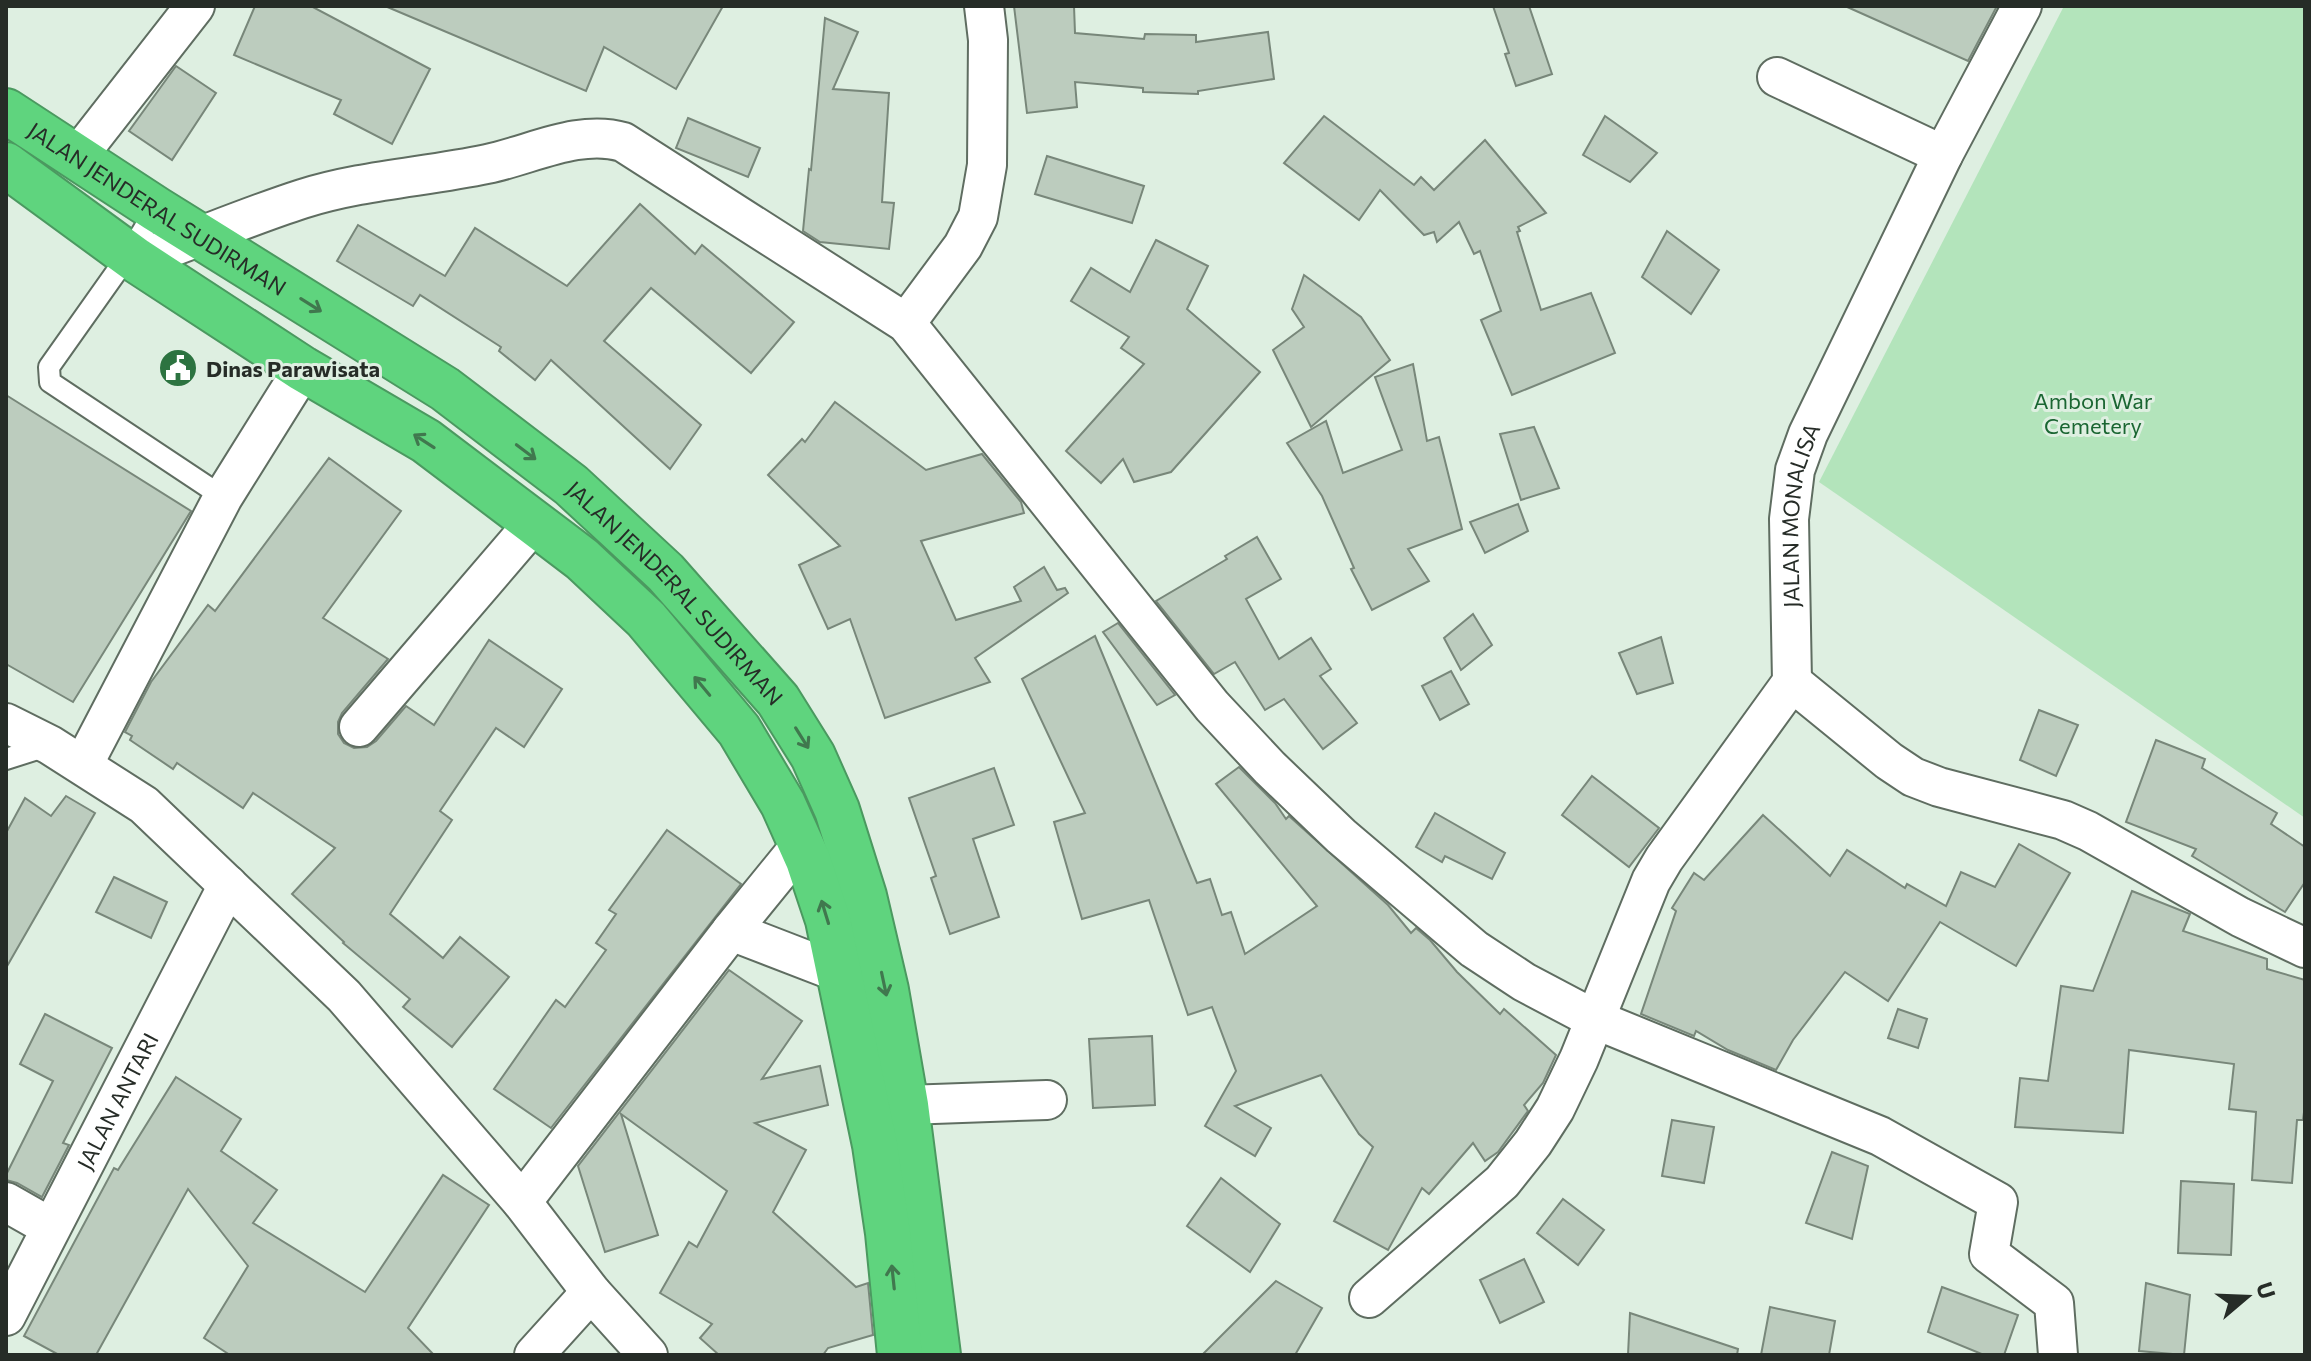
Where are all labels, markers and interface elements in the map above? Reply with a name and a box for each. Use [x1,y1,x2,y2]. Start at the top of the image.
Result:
street label: JALAN JENDERAL SUDIRMAN [23,116,292,301]
one-way arrow [300,297,322,314]
public building icon: Dinas Parawisata [157,347,199,389]
place label: Dinas Parawisata [206,355,380,382]
park label: Ambon War Cemetery [2034,387,2153,439]
street label: JALAN MONALISA [1775,418,1825,608]
one-way arrow [414,432,436,449]
one-way arrow [515,443,536,460]
street label: JALAN JENDERAL SUDIRMAN [561,475,789,710]
one-way arrow [693,676,711,696]
one-way arrow [794,726,810,749]
one-way arrow [817,900,831,925]
one-way arrow [877,970,892,996]
street label: JALAN ANTARI [70,1028,163,1174]
north arrow [2207,1257,2287,1337]
one-way arrow [885,1264,900,1291]
text: U [2251,1278,2282,1302]

